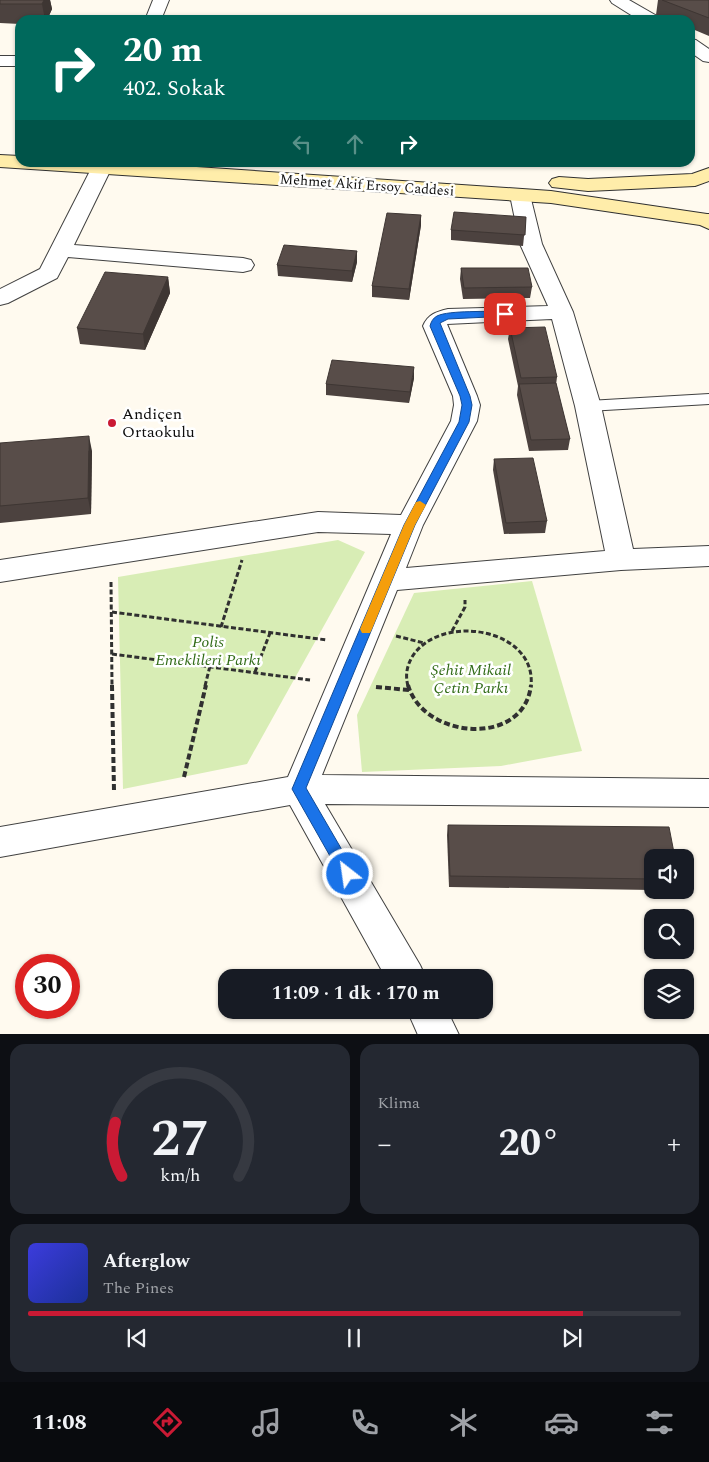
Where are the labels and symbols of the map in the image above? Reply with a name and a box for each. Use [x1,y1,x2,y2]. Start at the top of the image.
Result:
street label: Mehmet Akif Ersoy Caddesi [279,168,455,202]
pin [484,293,526,335]
place label: Andiçen Ortaokulu [122,402,195,444]
marker: Andiçen Ortaokulu [106,417,118,429]
park label: Polis Emeklileri Parkı [155,630,261,672]
park label: Şehit Mikail Çetin Parkı [431,658,511,700]
position arrow [321,847,373,899]
speed limit sign: 30 [15,954,80,1019]

